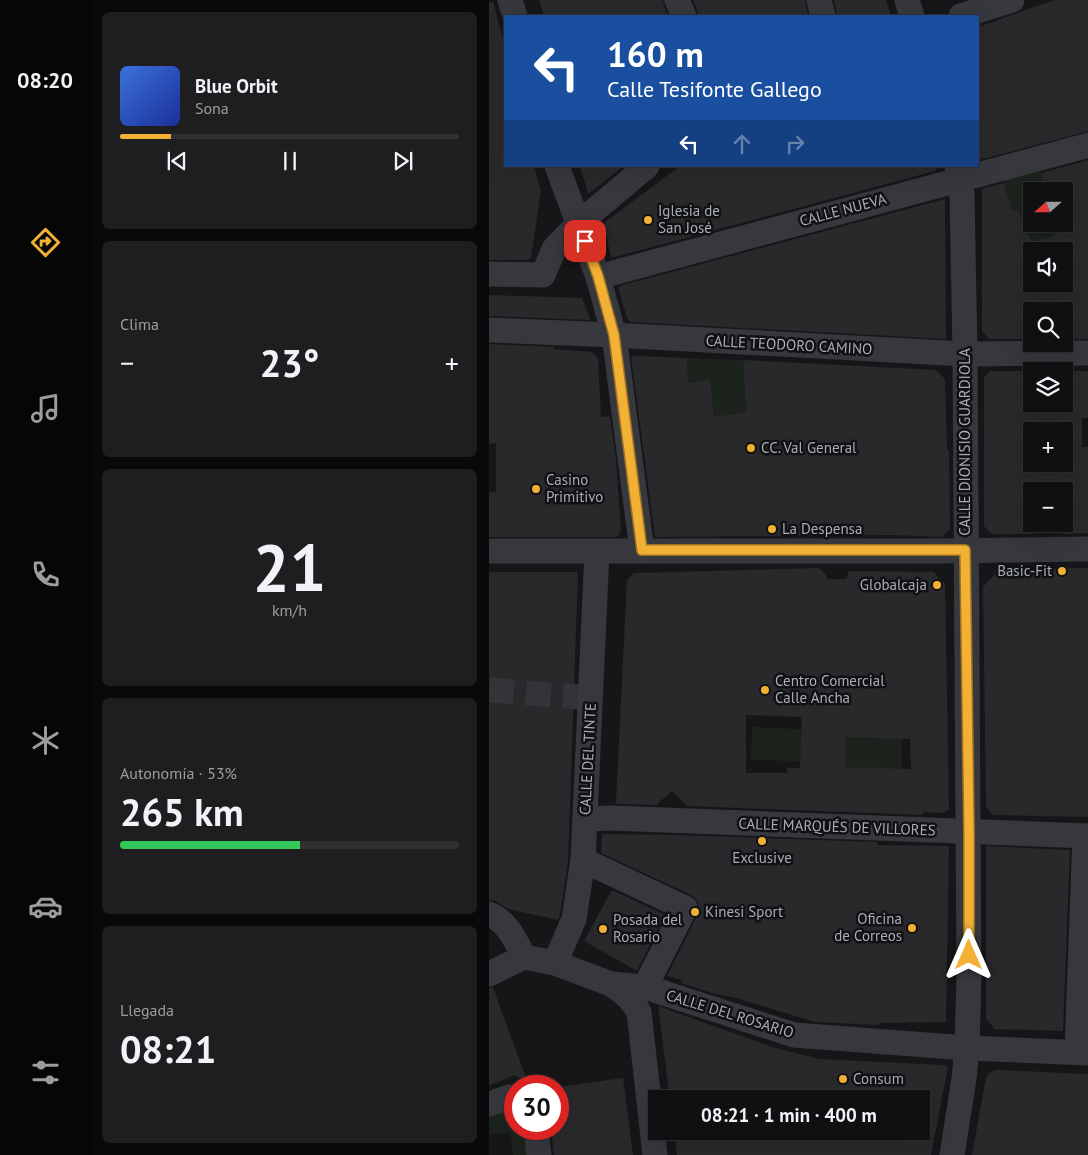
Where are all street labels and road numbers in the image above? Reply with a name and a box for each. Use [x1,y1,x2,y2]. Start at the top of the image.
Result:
street label: CALLE NUEVA [797,189,889,230]
street label: CALLE TEODORO CAMINO [705,331,873,358]
street label: CALLE DIONISIO GUARDIOLA [955,348,974,536]
street label: CALLE DEL TINTE [575,702,600,815]
street label: CALLE MARQUÉS DE VILLORES [738,814,936,839]
street label: CALLE DEL ROSARIO [664,985,796,1042]

